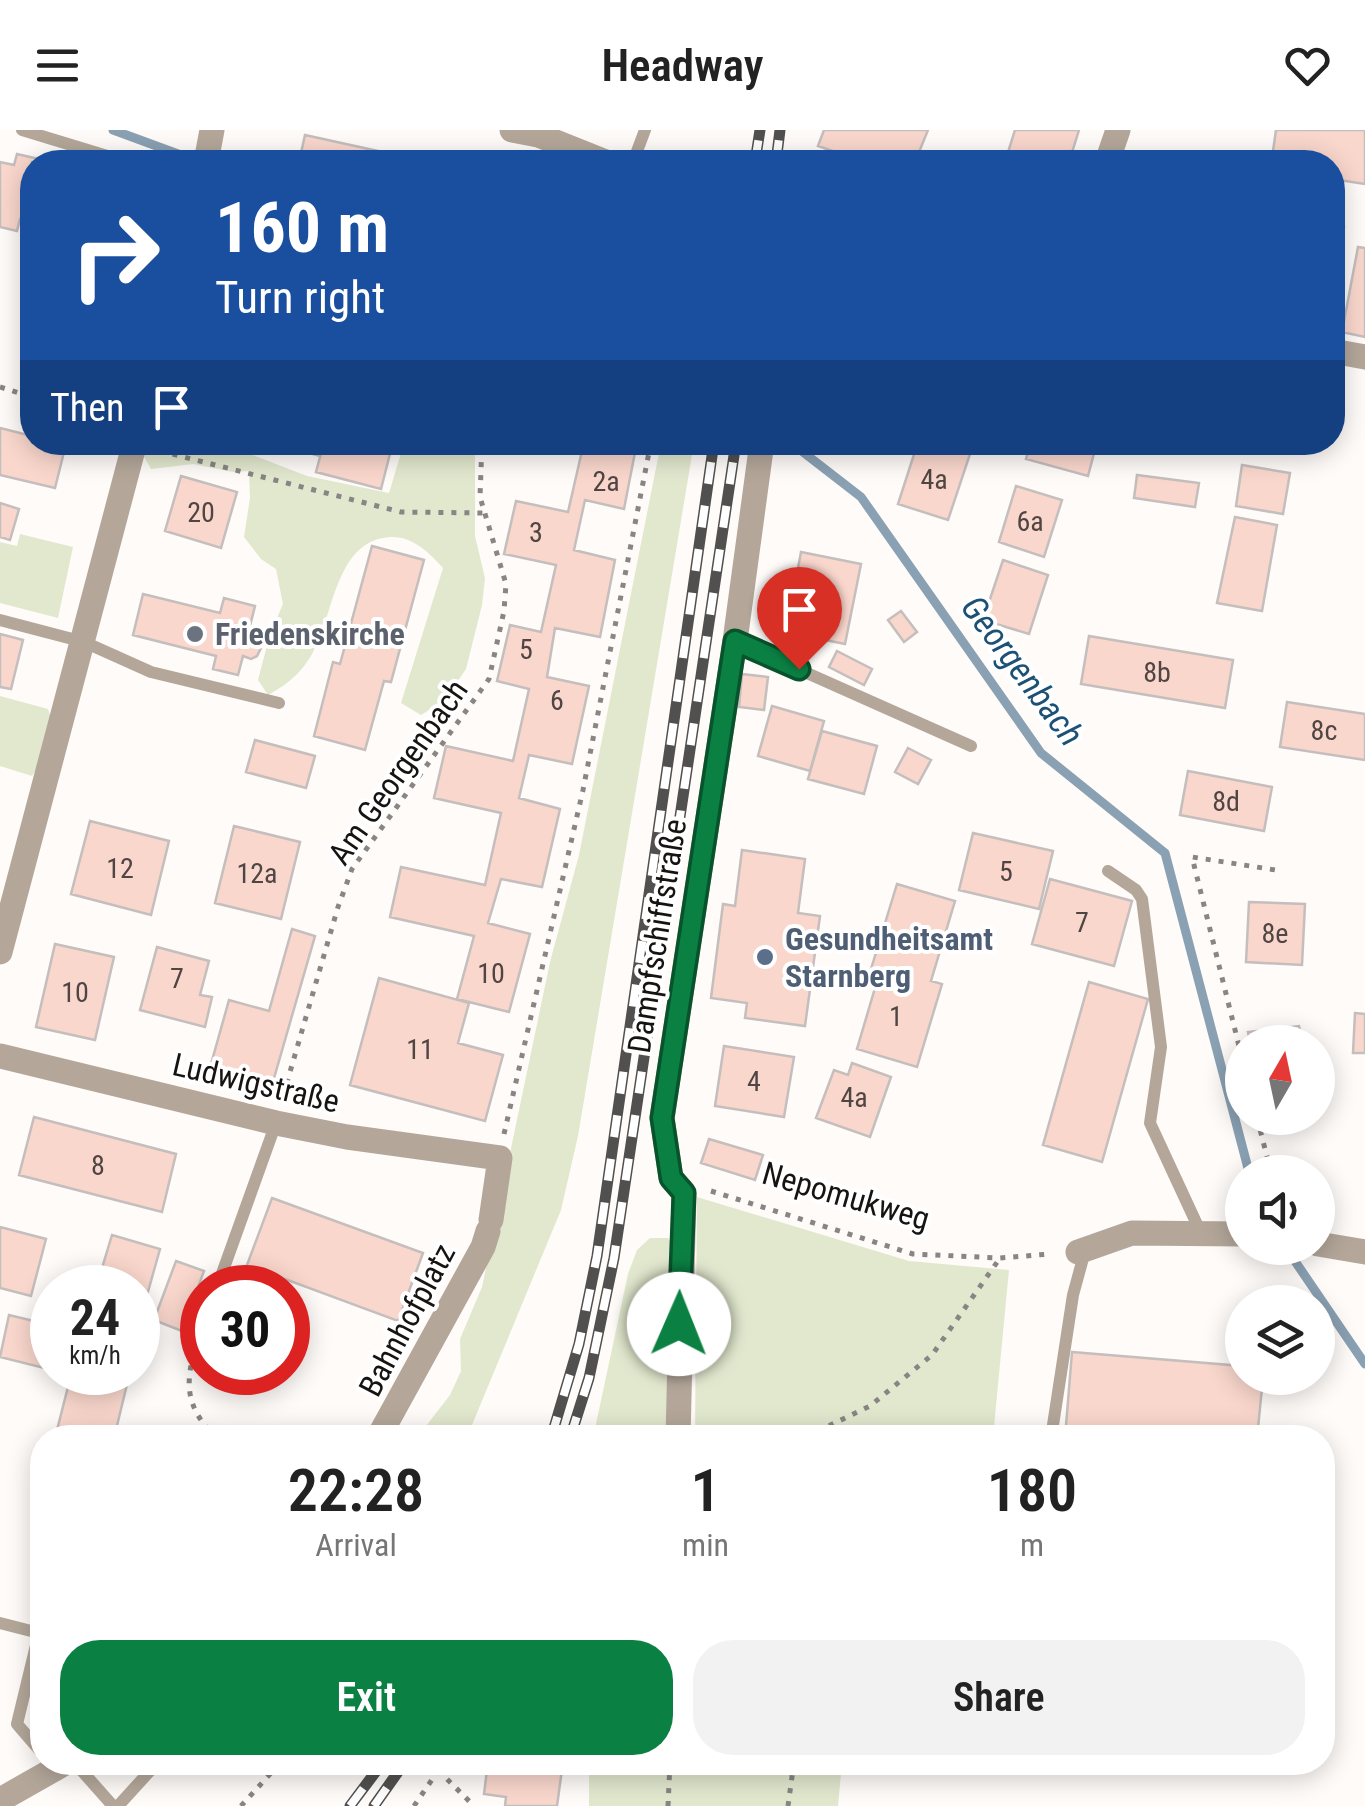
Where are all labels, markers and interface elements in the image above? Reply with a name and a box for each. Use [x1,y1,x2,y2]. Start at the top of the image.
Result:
icon: menu [30,38,85,93]
icon: heart [1280,38,1335,93]
text: Headway [601,39,764,92]
text: 160 m [215,187,389,269]
icon: right [50,190,180,320]
text: Turn right [215,271,385,324]
icon: arrive [144,380,199,435]
text: Then [50,386,124,430]
house number: 4a [920,463,948,496]
house number: 2a [592,465,620,498]
house number: 20 [187,496,215,529]
house number: 6a [1016,505,1044,538]
house number: 3 [529,516,543,549]
pin [757,567,842,670]
icon: arrive [772,582,827,637]
water label: Georgenbach [952,588,1092,754]
place label: Friedenskirche [215,615,405,653]
marker: Friedenskirche [184,623,206,645]
house number: 5 [519,633,533,666]
house number: 8b [1143,656,1171,689]
street label: Am Georgenbach [320,672,476,872]
house number: 6 [550,684,564,717]
house number: 8c [1311,714,1337,747]
house number: 8d [1212,785,1240,818]
street label: Dampfschiffstraße [620,816,694,1056]
house number: 12 [106,852,134,885]
house number: 5 [999,855,1013,888]
house number: 12a [236,857,278,890]
house number: 7 [1075,906,1089,939]
house number: 8e [1262,917,1288,950]
place label: Gesundheitsamt Starnberg [785,920,993,995]
marker: Gesundheitsamt Starnberg [754,946,776,968]
house number: 10 [477,957,505,990]
house number: 7 [170,962,184,995]
house number: 10 [61,976,89,1009]
house number: 1 [889,1000,903,1033]
north arrow [1225,1025,1335,1135]
map controls [1225,1025,1335,1395]
house number: 11 [406,1033,434,1066]
street label: Ludwigstraße [169,1045,343,1121]
house number: 4 [747,1065,761,1098]
house number: 4a [840,1081,868,1114]
house number: 8 [91,1149,105,1182]
street label: Nepomukweg [758,1154,934,1238]
button: sound [1225,1155,1335,1265]
street label: Bahnhofplatz [351,1237,463,1403]
speed limit sign: 30 [180,1265,310,1395]
position arrow [627,1272,731,1376]
button: layers [1225,1285,1335,1395]
text: 24 [70,1289,120,1347]
text: km/h [69,1341,121,1370]
text: 22:28 [288,1455,424,1526]
text: 1 [690,1455,721,1526]
text: 180 [987,1455,1077,1526]
text: Arrival [315,1526,397,1564]
text: min [682,1526,729,1564]
text: m [1020,1526,1044,1564]
button: Exit [60,1640,673,1755]
button: Share [693,1640,1305,1755]

